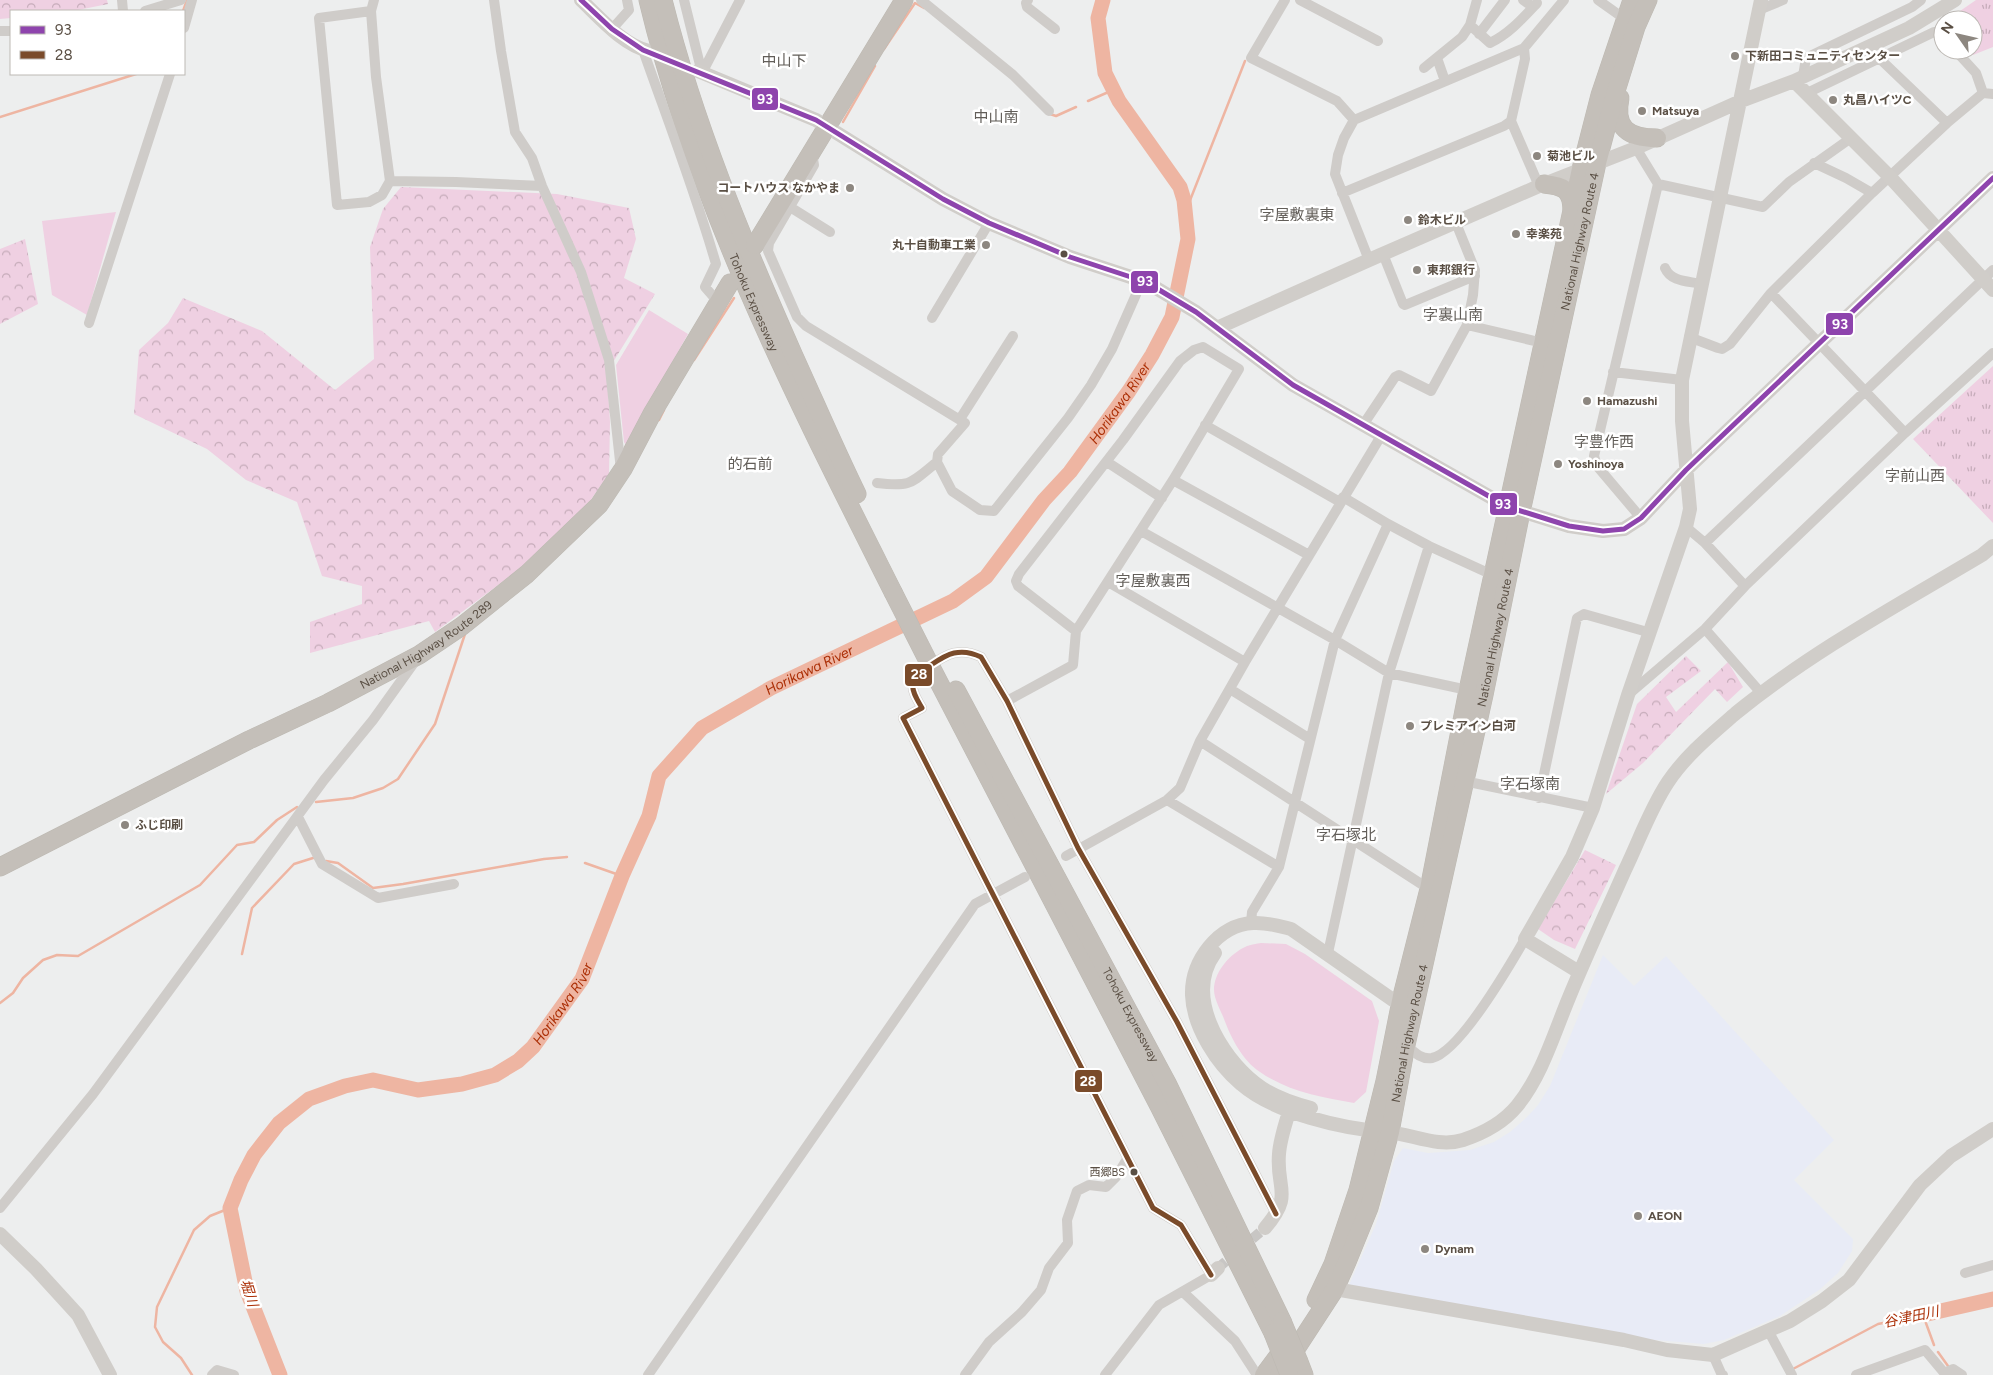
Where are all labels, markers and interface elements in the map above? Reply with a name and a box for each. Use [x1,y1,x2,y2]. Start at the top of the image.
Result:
legend [10,10,185,75]
north arrow [1933,10,1983,60]
text: N [1938,19,1958,37]
text: 93 [55,21,72,39]
text: 28 [55,46,73,64]
place label: 下新田コミュニティセンター [1745,49,1900,63]
marker: 下新田コミュニティセンター [1729,50,1741,62]
district label: 中山下 [761,52,807,70]
line badge: 93 [751,87,779,111]
text: 93 [757,91,773,108]
place label: 丸昌ハイツC [1843,93,1912,107]
marker: 丸昌ハイツC [1827,94,1839,106]
place label: Matsuya [1652,104,1699,118]
marker: Matsuya [1636,105,1648,117]
district label: 中山南 [973,108,1019,126]
place label: 菊池ビル [1547,149,1595,163]
marker: 菊池ビル [1531,150,1543,162]
street label: National Highway Route 4 [1558,171,1602,312]
place label: コートハウス なかやま [717,181,840,195]
marker: コートハウス なかやま [844,182,856,194]
district label: 字屋敷裏東 [1259,206,1335,224]
place label: 鈴木ビル [1417,213,1466,227]
marker: 鈴木ビル [1402,214,1414,226]
place label: 幸楽苑 [1526,227,1562,241]
marker: 幸楽苑 [1510,228,1522,240]
place label: 丸十自動車工業 [892,238,976,252]
marker: 丸十自動車工業 [980,239,992,251]
unlabelled marker [1059,249,1069,259]
street label: Tohoku Expressway [726,252,782,354]
place label: 東邦銀行 [1427,263,1475,277]
marker: 東邦銀行 [1411,264,1423,276]
line badge: 93 [1130,270,1159,294]
text: 93 [1137,273,1153,290]
district label: 字裏山南 [1423,306,1483,324]
line badge: 93 [1825,312,1854,336]
text: 93 [1832,316,1848,333]
water label: Horikawa River [1085,358,1154,447]
place label: Hamazushi [1597,394,1657,408]
marker: Hamazushi [1581,395,1593,407]
district label: 字豊作西 [1574,433,1634,451]
district label: 的石前 [727,455,773,473]
place label: Yoshinoya [1568,457,1624,471]
marker: Yoshinoya [1552,458,1564,470]
district label: 字前山西 [1885,467,1945,485]
line badge: 93 [1489,492,1518,516]
text: 93 [1495,496,1511,513]
street label: National Highway Route 4 [1475,567,1517,708]
district label: 字屋敷裏西 [1115,572,1191,590]
street label: National Highway Route 289 [358,597,495,692]
water label: Horikawa River [762,641,857,698]
line badge: 28 [904,663,933,687]
text: 28 [911,666,927,683]
place label: プレミアイン白河 [1420,719,1515,733]
marker: プレミアイン白河 [1404,720,1416,732]
district label: 字石塚南 [1500,775,1560,793]
place label: ふじ印刷 [135,818,183,832]
marker: ふじ印刷 [119,819,131,831]
district label: 字石塚北 [1316,826,1376,844]
water label: Horikawa River [529,959,596,1048]
street label: National Highway Route 4 [1389,962,1431,1104]
street label: Tohoku Expressway [1099,965,1162,1065]
line badge: 28 [1074,1069,1103,1093]
text: 28 [1080,1073,1096,1090]
place label: 西郷BS [1090,1166,1125,1179]
marker: 西郷BS [1129,1167,1139,1177]
place label: AEON [1648,1209,1682,1223]
marker: AEON [1632,1210,1644,1222]
place label: Dynam [1435,1242,1474,1256]
marker: Dynam [1419,1243,1431,1255]
water label: 堀川 [237,1277,262,1311]
water label: 谷津田川 [1882,1302,1942,1331]

